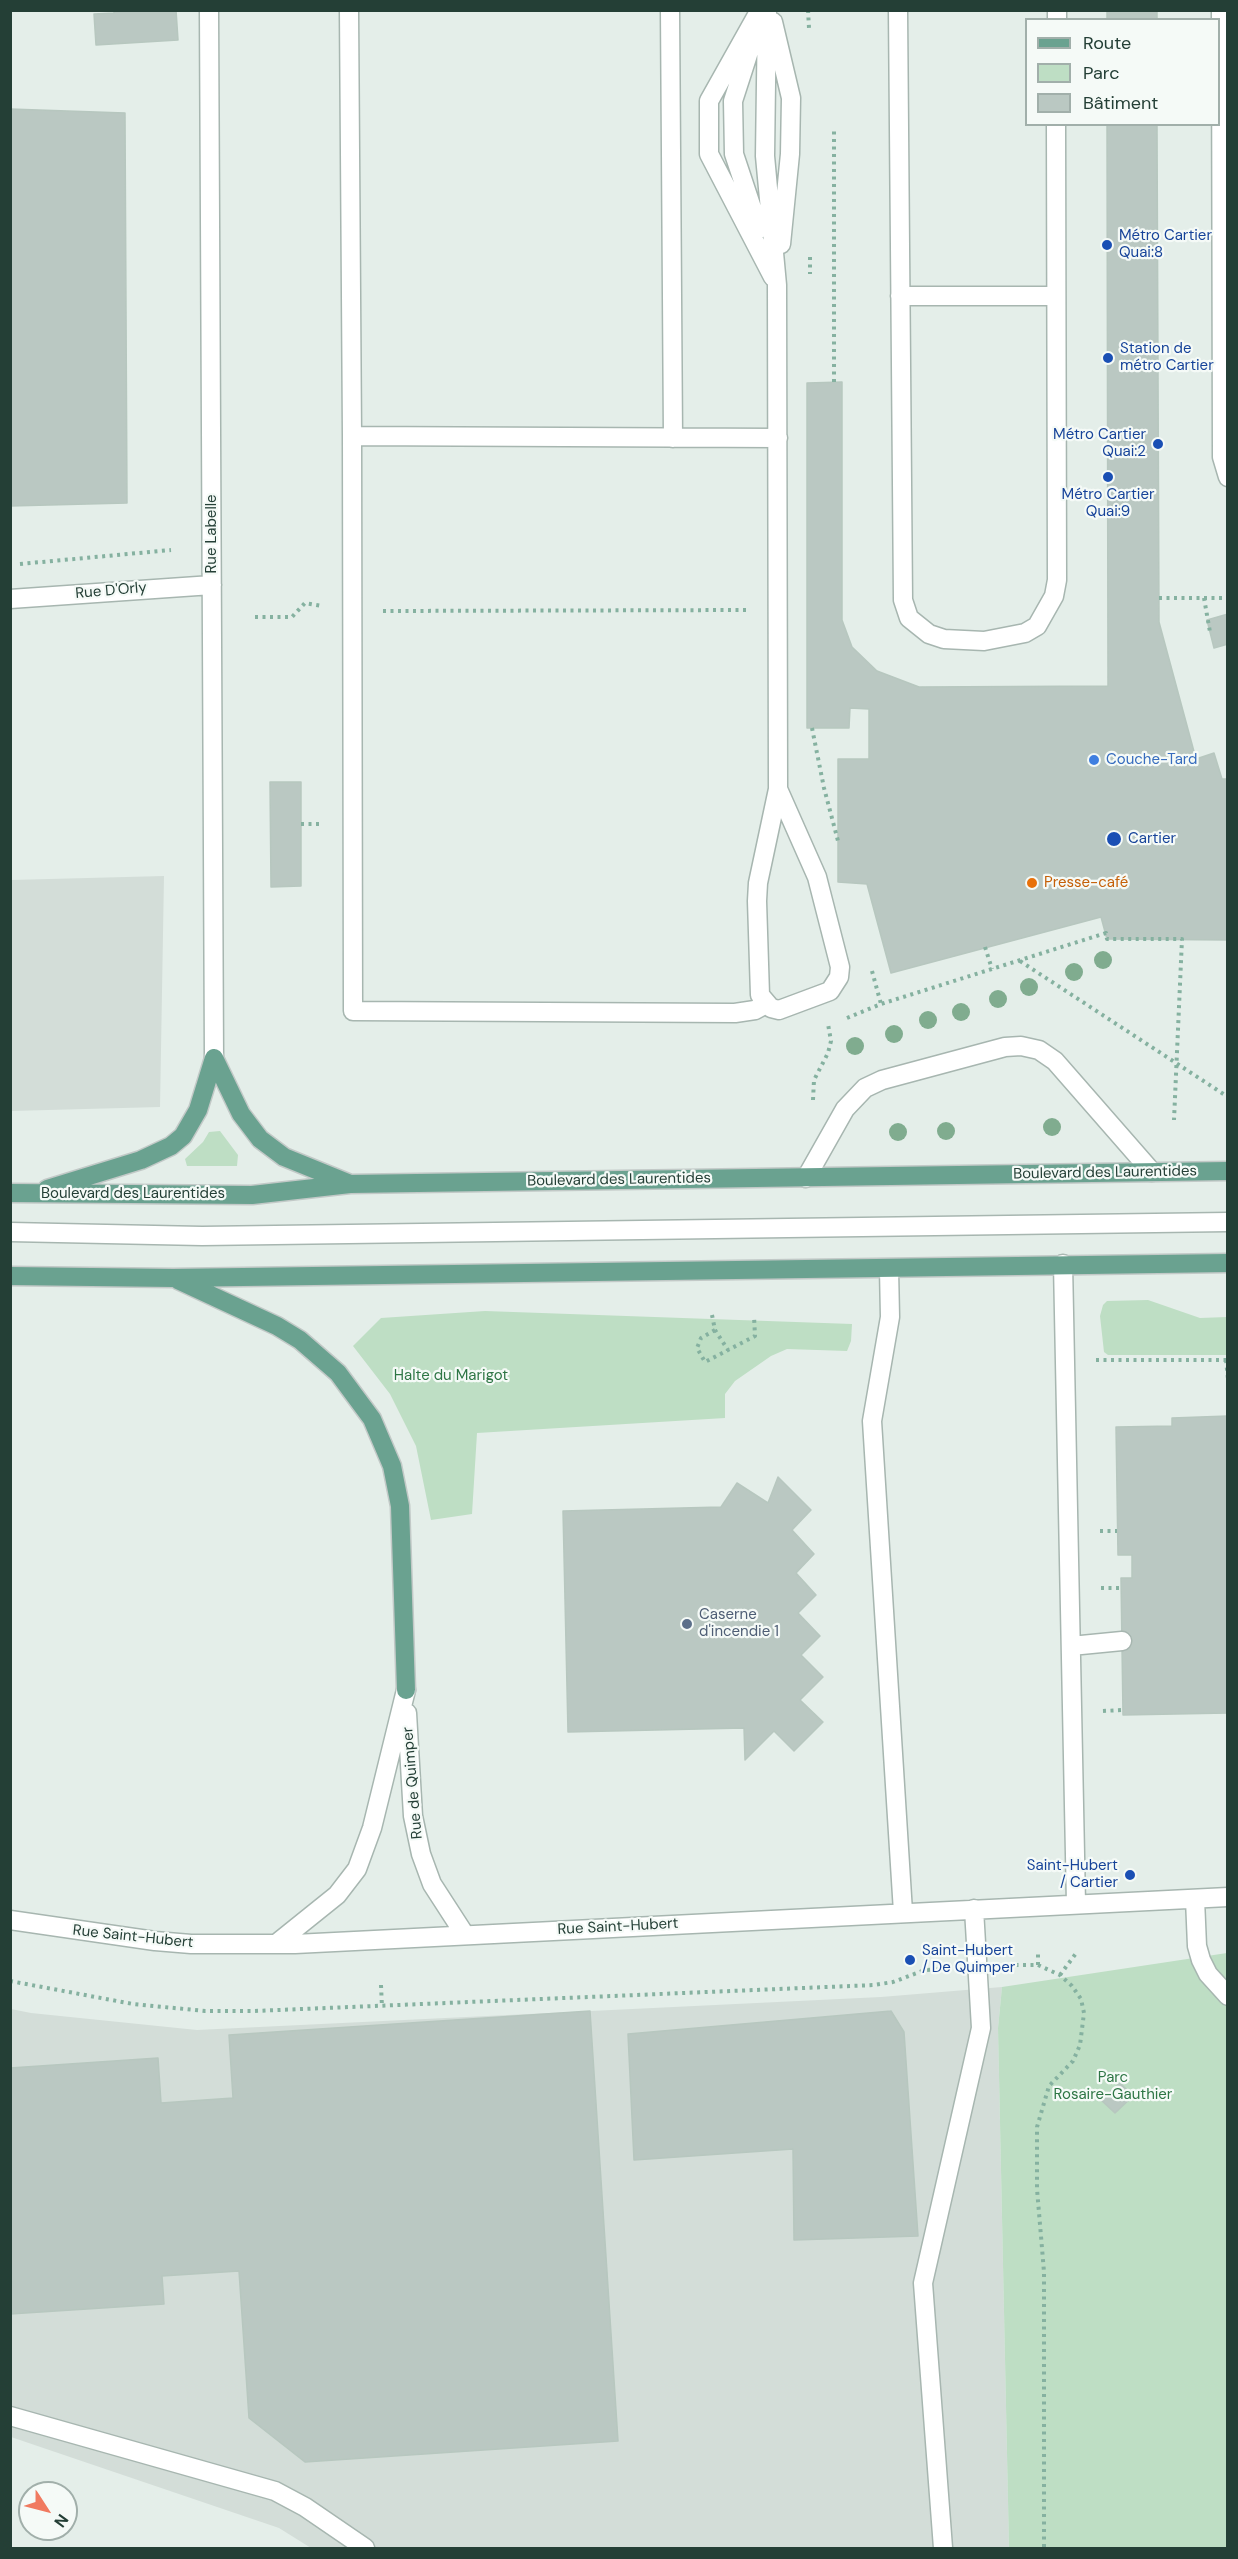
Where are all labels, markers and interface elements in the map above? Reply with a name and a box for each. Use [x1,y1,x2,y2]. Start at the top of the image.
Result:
legend [1025,18,1220,126]
text: Route [1083,31,1131,55]
text: Parc [1083,61,1119,85]
text: Bâtiment [1083,91,1158,115]
place label: Métro Cartier Quai:8 [1119,227,1212,262]
marker: Métro Cartier Quai:8 [1100,238,1114,252]
place label: Station de métro Cartier [1120,340,1214,375]
marker: Station de métro Cartier [1101,351,1115,365]
place label: Métro Cartier Quai:2 [1053,426,1146,461]
marker: Métro Cartier Quai:2 [1151,437,1165,451]
marker: Métro Cartier Quai:9 [1101,470,1115,484]
place label: Métro Cartier Quai:9 [1062,486,1154,521]
street label: Rue Labelle [203,494,221,574]
street label: Rue D'Orly [75,579,147,603]
place label: Couche-Tard [1106,751,1197,769]
marker: Couche-Tard [1087,753,1101,767]
marker: Cartier [1105,830,1123,848]
place label: Cartier [1128,830,1176,848]
place label: Presse-café [1044,874,1128,892]
marker: Presse-café [1025,876,1039,890]
street label: Boulevard des Laurentides [1013,1162,1197,1184]
street label: Boulevard des Laurentides [527,1169,711,1191]
street label: Boulevard des Laurentides [41,1185,225,1203]
park label: Halte du Marigot [394,1367,508,1385]
place label: Caserne d'incendie 1 [699,1606,779,1641]
marker: Caserne d'incendie 1 [680,1617,694,1631]
street label: Rue de Quimper [399,1726,427,1840]
place label: Saint-Hubert / Cartier [1027,1857,1118,1892]
marker: Saint-Hubert / Cartier [1123,1868,1137,1882]
street label: Rue Saint-Hubert [557,1915,679,1939]
street label: Rue Saint-Hubert [72,1922,194,1952]
place label: Saint-Hubert / De Quimper [922,1942,1015,1977]
marker: Saint-Hubert / De Quimper [903,1953,917,1967]
park label: Parc Rosaire-Gauthier [1054,2069,1172,2104]
north arrow [18,2481,78,2541]
text: N [49,2510,73,2532]

